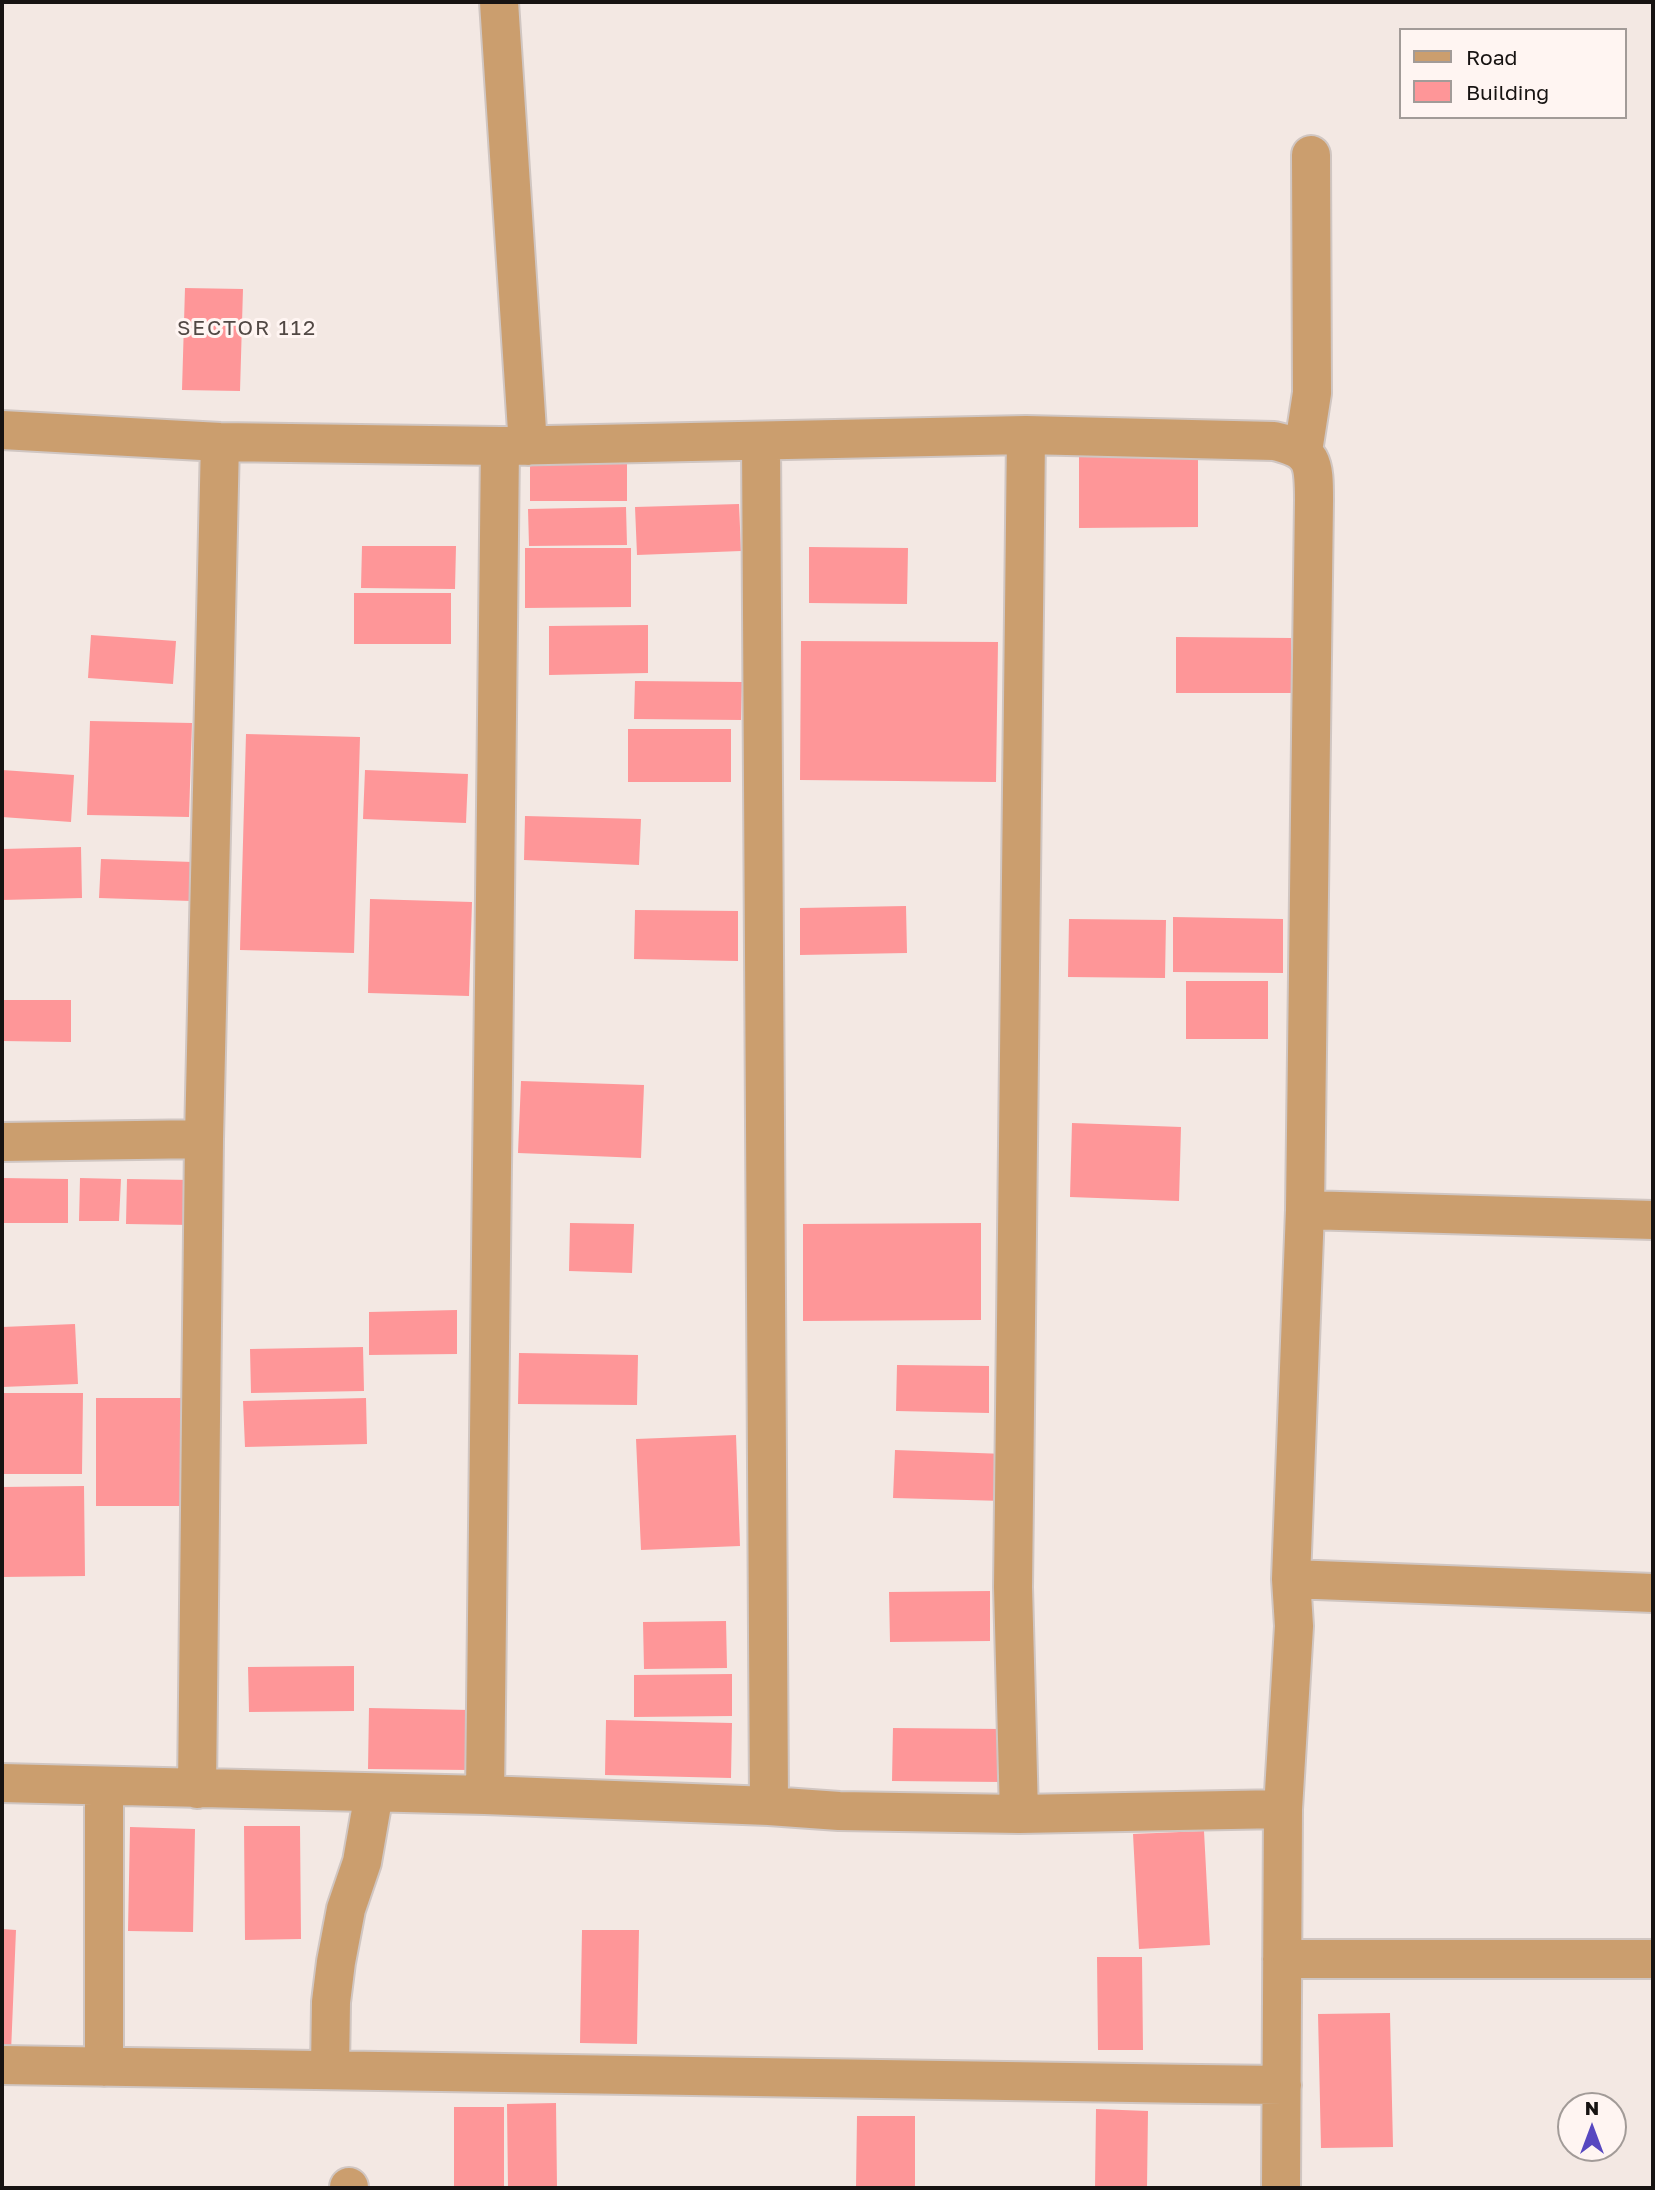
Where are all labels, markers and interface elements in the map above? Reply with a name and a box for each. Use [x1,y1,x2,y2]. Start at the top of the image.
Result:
legend [1400,28,1627,119]
text: Road [1466,44,1517,70]
text: Building [1466,79,1549,105]
district label: SECTOR 112 [178,315,316,341]
north arrow [1557,2092,1627,2162]
text: N [1585,2096,1599,2119]

